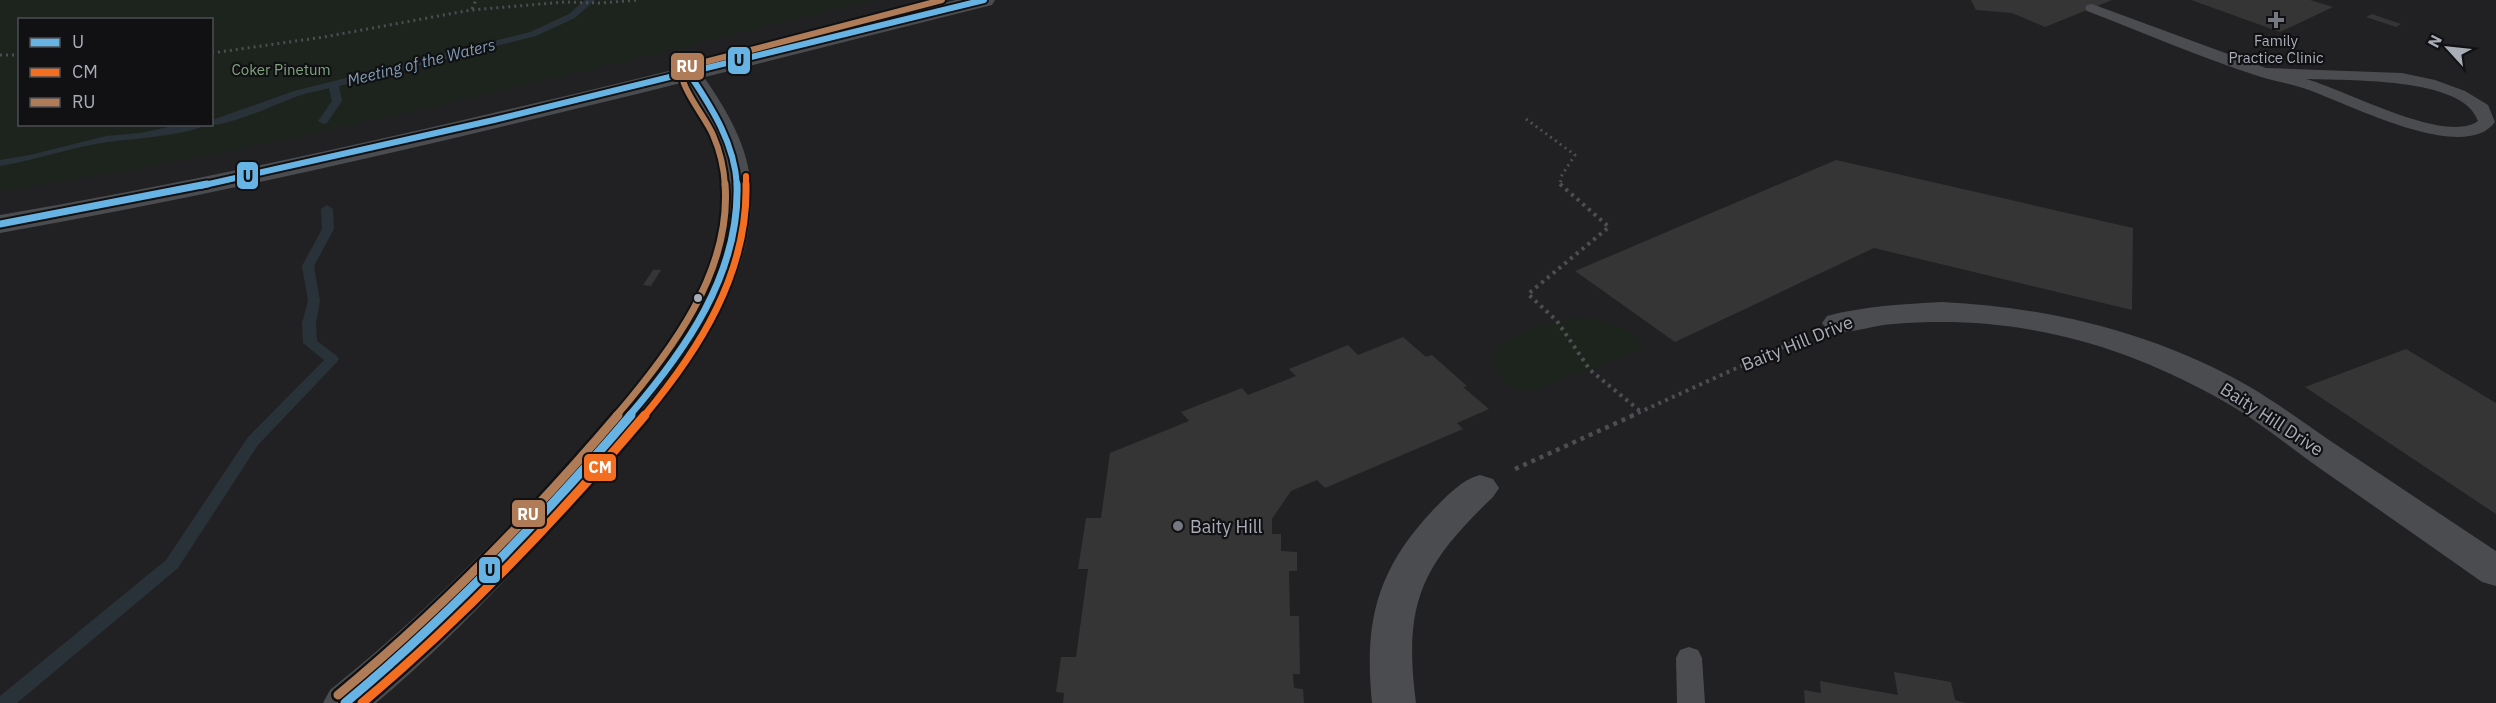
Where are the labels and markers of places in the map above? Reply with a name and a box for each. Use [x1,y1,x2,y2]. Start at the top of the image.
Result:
marker: Family Practice Clinic [2267,11,2285,29]
place label: Family Practice Clinic [2228,31,2324,67]
unlabelled marker [692,292,704,304]
place label: Baity Hill [1190,515,1262,538]
marker: Baity Hill [1171,519,1185,533]

